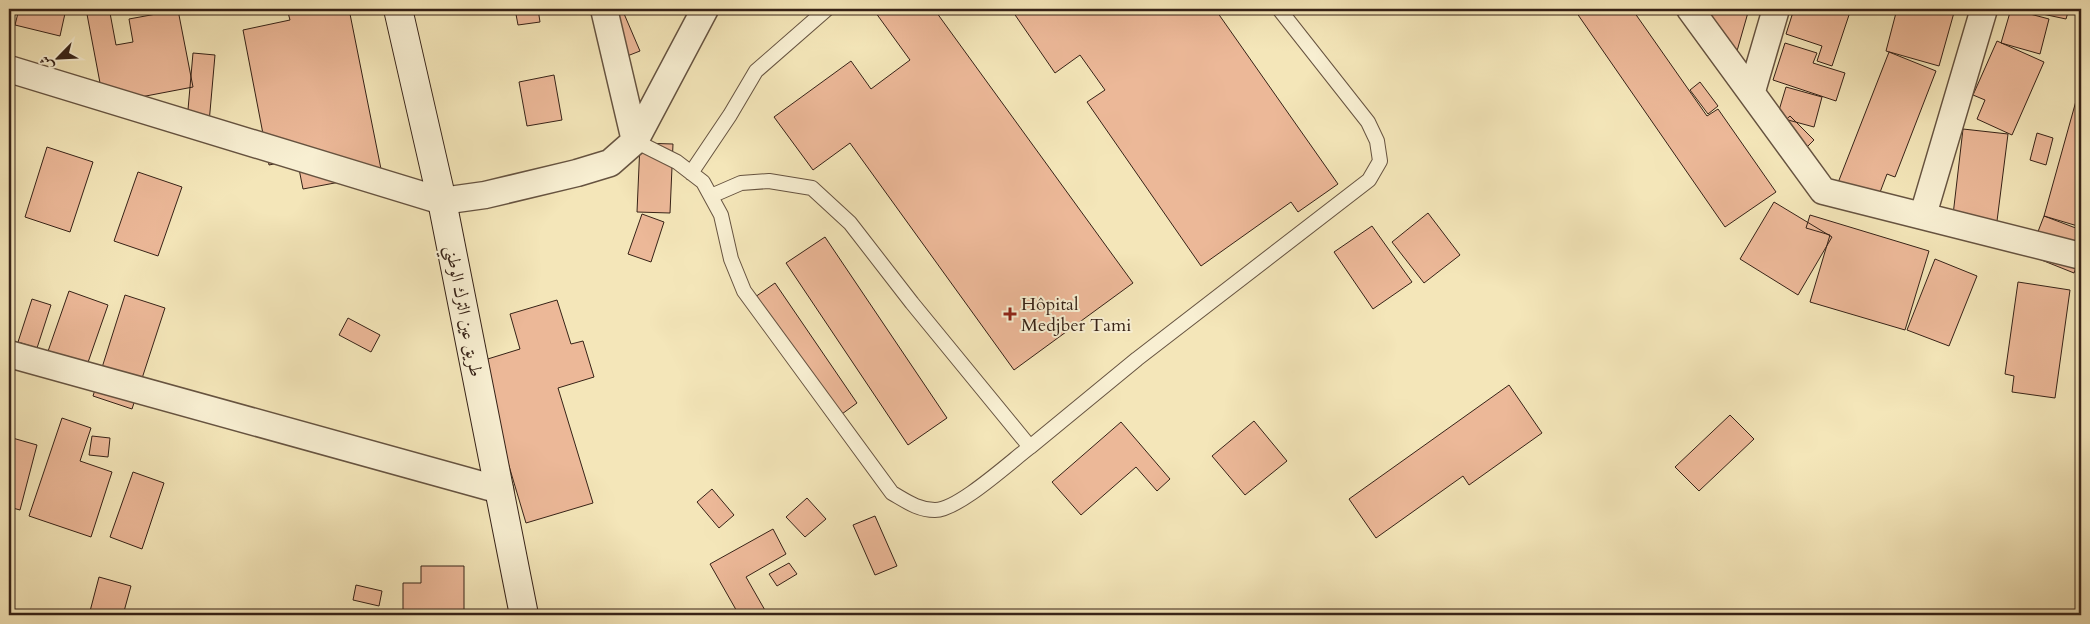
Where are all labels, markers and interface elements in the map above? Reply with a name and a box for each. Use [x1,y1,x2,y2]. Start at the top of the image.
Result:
north arrow [32,32,82,82]
text: ش [35,53,58,73]
street label: طريق عين الترك الوطني [435,243,489,380]
place label: Hôpital Medjber Tami [1021,292,1131,338]
marker: Hôpital Medjber Tami [1003,307,1017,321]

